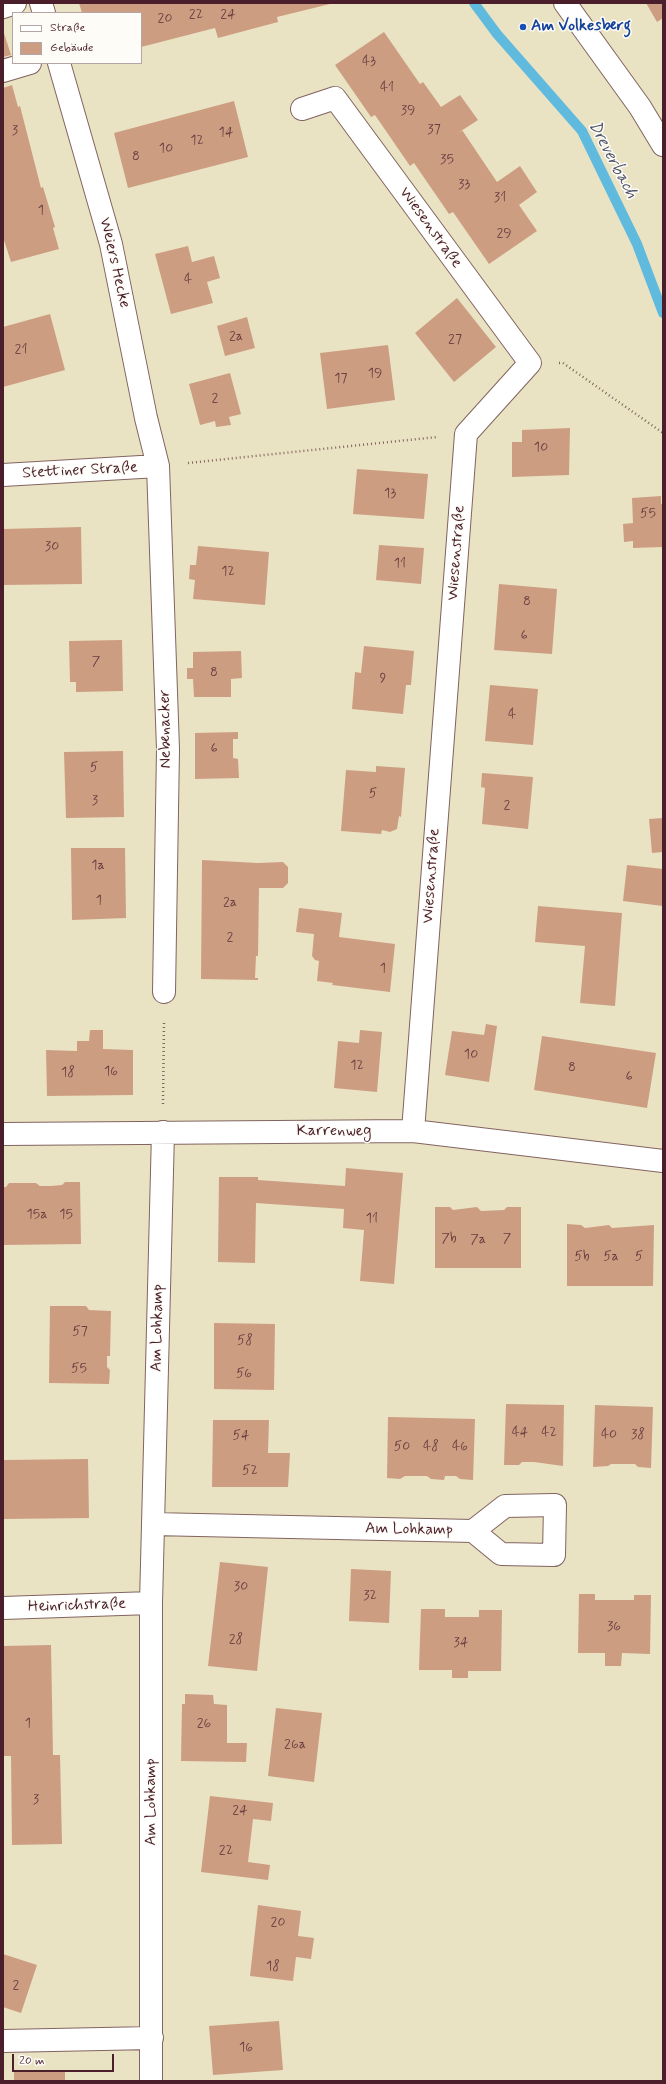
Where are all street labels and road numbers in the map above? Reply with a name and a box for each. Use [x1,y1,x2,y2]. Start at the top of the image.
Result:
street label: Wiesenstraße [394,184,466,272]
street label: Weiers Hecke [94,216,134,310]
street label: Stettiner Straße [22,458,138,484]
street label: Wiesenstraße [444,505,470,601]
street label: Nebenacker [156,689,176,769]
street label: Wiesenstraße [419,828,445,924]
street label: Karrenweg [296,1122,372,1142]
street label: Am Lohkamp [148,1284,168,1372]
street label: Am Lohkamp [365,1520,453,1540]
street label: Heinrichstraße [28,1595,126,1617]
street label: Am Lohkamp [142,1758,162,1846]

